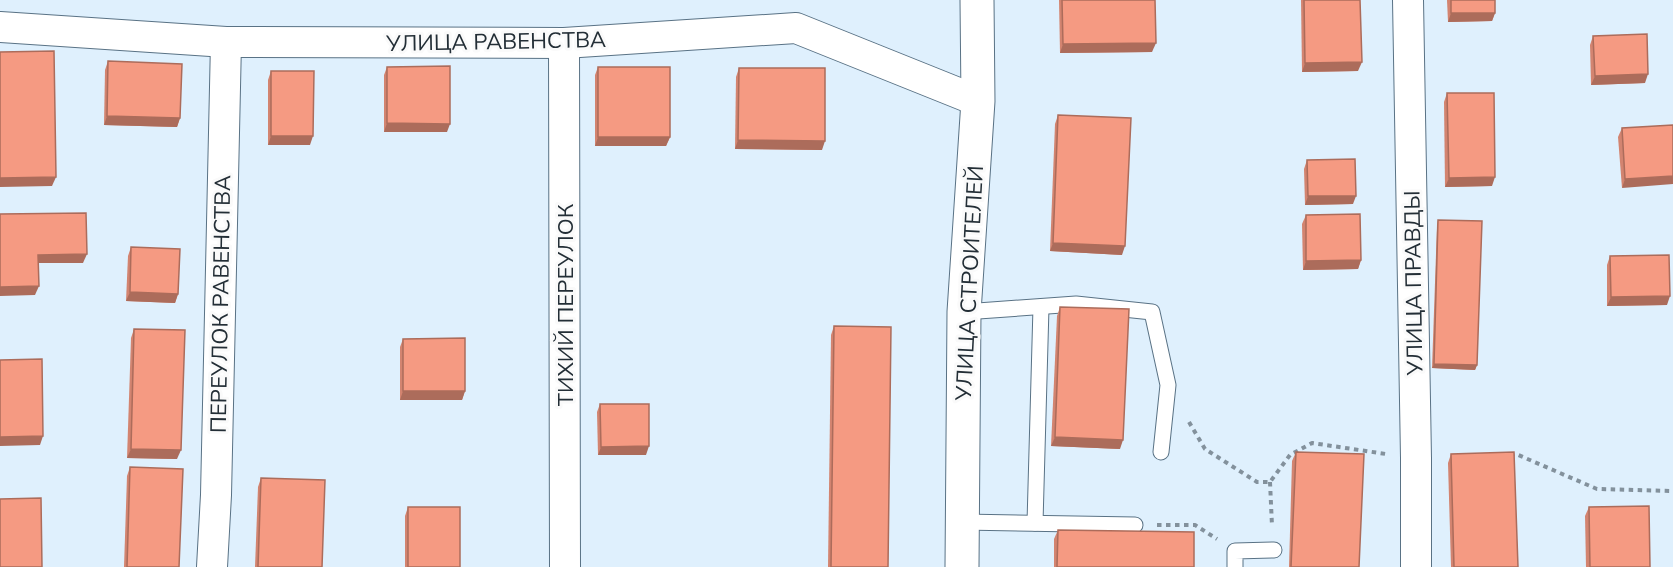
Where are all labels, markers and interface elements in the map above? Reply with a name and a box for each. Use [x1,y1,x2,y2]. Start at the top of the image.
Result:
street label: УЛИЦА РАВЕНСТВА [385,25,606,57]
street label: УЛИЦА СТРОИТЕЛЕЙ [949,165,989,402]
street label: ПЕРЕУЛОК РАВЕНСТВА [204,175,236,433]
street label: УЛИЦА ПРАВДЫ [1397,190,1429,377]
street label: ТИХИЙ ПЕРЕУЛОК [551,203,579,406]

